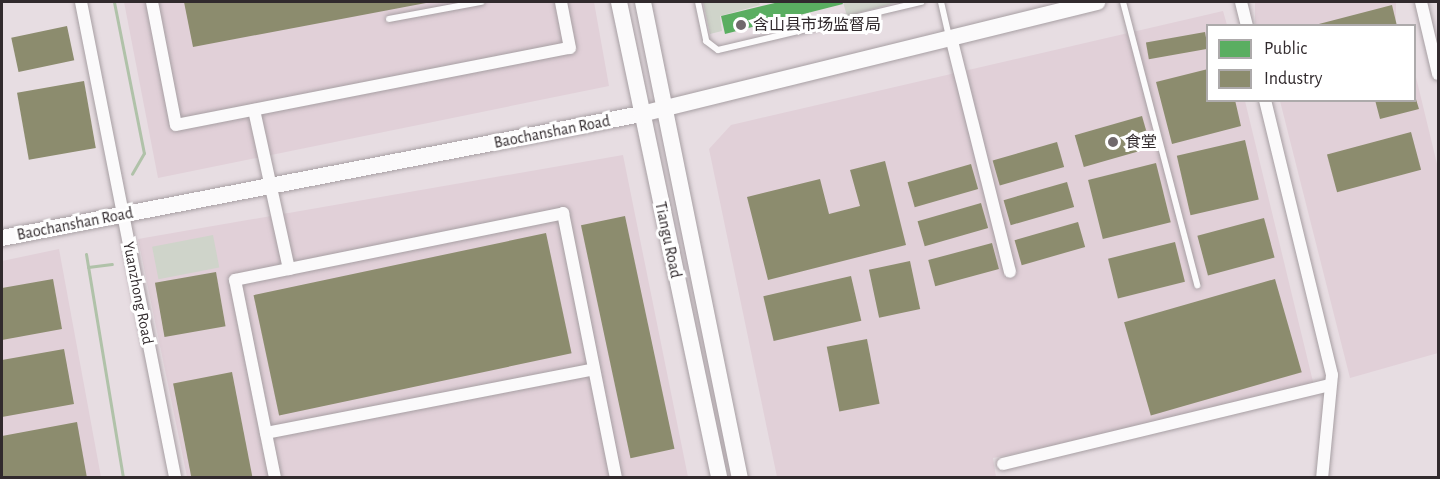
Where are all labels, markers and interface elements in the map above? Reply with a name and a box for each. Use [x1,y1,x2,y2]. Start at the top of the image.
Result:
place label: 含山县市场监督局 [753,15,881,35]
marker: 含山县市场监督局 [734,18,748,32]
legend [1206,24,1416,102]
text: Public [1264,40,1307,58]
text: Industry [1264,70,1323,88]
street label: Baochanshan Road [492,111,612,153]
place label: 食堂 [1125,132,1157,152]
marker: 食堂 [1106,135,1120,149]
street label: Tiangu Road [651,200,685,280]
street label: Baochanshan Road [15,203,135,245]
street label: Yuanzhong Road [119,240,157,346]

